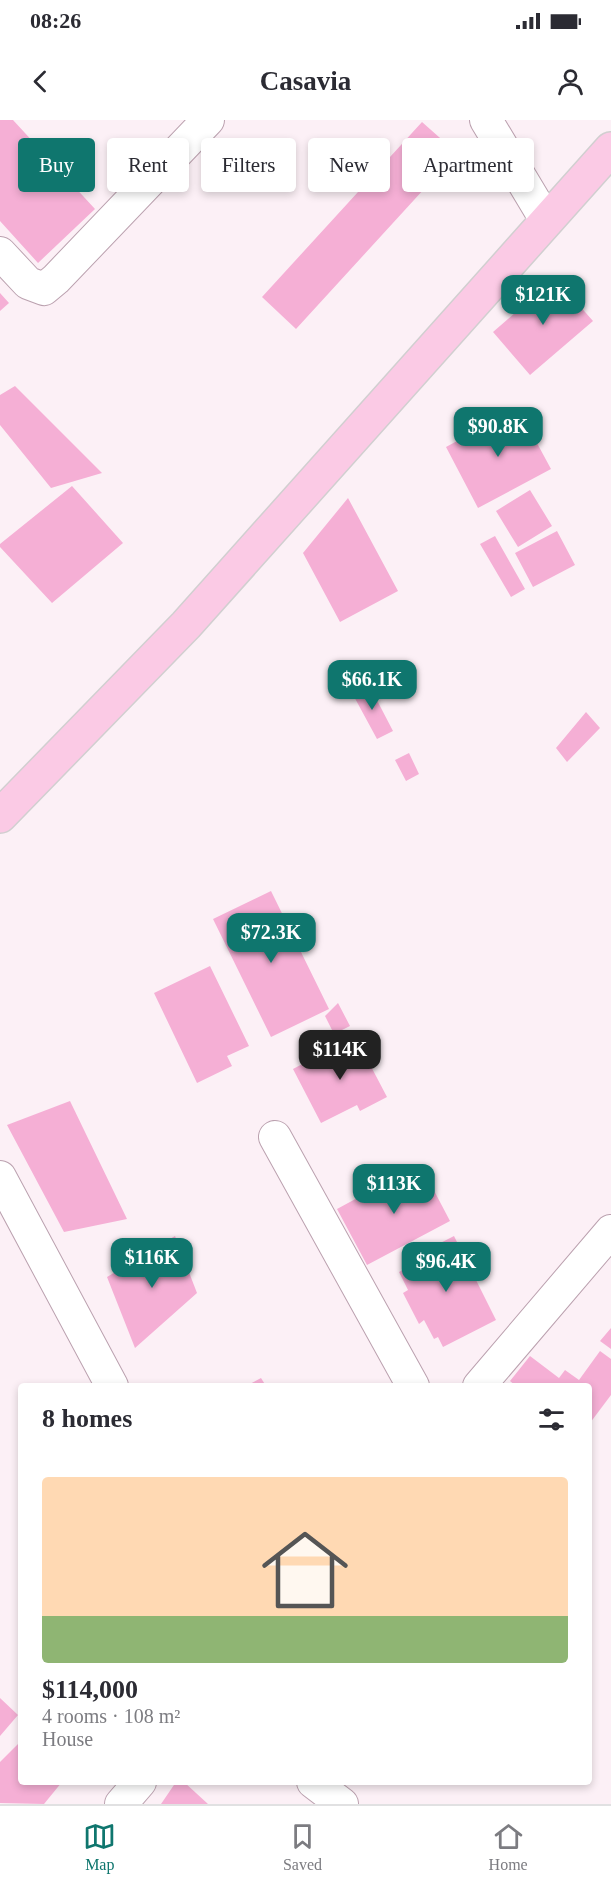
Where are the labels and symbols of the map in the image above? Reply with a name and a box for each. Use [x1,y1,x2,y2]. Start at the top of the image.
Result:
pin: $121K [501,275,585,326]
pin: $90.8K [449,407,547,458]
pin: $66.1K [323,660,421,711]
pin: $72.3K [222,913,320,964]
pin: $114K [298,1030,382,1081]
pin: $113K [352,1164,436,1215]
pin: $116K [110,1238,194,1289]
pin: $96.4K [397,1242,495,1293]

